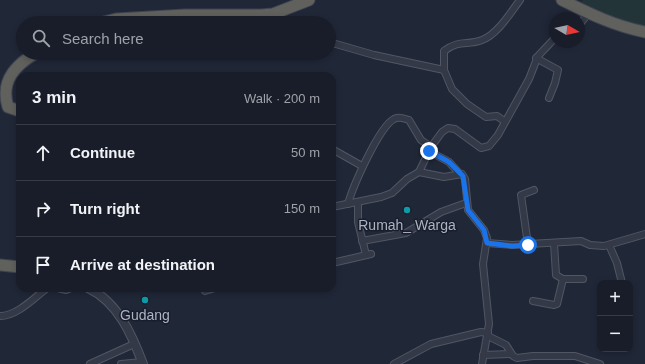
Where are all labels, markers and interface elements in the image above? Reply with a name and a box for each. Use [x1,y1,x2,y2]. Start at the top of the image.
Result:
north arrow [549,12,585,48]
search box [16,16,336,60]
icon: search [30,27,52,49]
text: Search here [62,30,144,47]
text: 3 min [32,88,76,107]
text: Walk · 200 m [244,91,320,106]
icon: ahead [32,142,54,164]
route end [420,142,438,160]
text: Continue [70,144,135,161]
text: 50 m [291,145,320,160]
icon: right [32,198,54,220]
text: Turn right [70,200,140,217]
text: 150 m [284,201,320,216]
marker: Rumah_ Warga [402,205,412,215]
place label: Rumah_ Warga [358,217,456,233]
route start [519,236,537,254]
icon: arrive [32,254,54,276]
text: Arrive at destination [70,256,215,273]
map controls [597,280,633,352]
button: + [597,280,633,316]
marker: Gudang [140,295,150,305]
place label: Gudang [120,307,170,323]
button: − [597,316,633,352]

